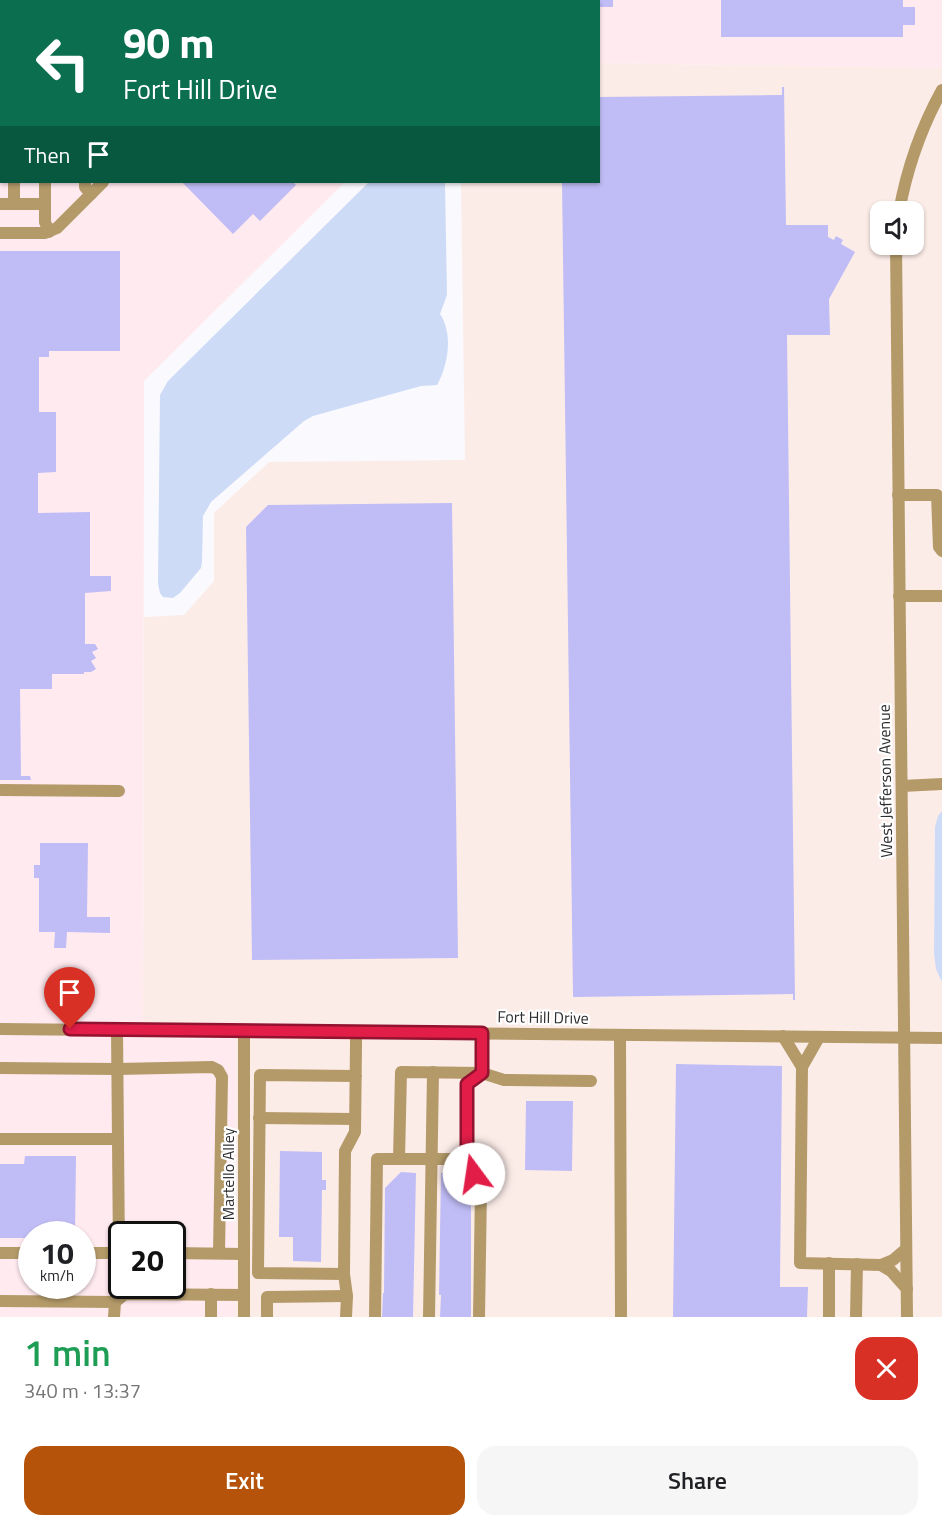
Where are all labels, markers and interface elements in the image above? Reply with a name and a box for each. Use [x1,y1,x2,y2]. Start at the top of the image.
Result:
text: 90 m [123,10,215,74]
icon: left [24,24,102,102]
text: Fort Hill Drive [123,68,277,109]
text: Then [24,138,70,172]
icon: arrive [82,138,115,171]
map controls [870,201,924,255]
button: sound [870,201,924,255]
street label: West Jefferson Avenue [872,704,898,858]
pin [44,967,95,1029]
icon: arrive [53,976,86,1009]
street label: Fort Hill Drive [497,1004,589,1030]
street label: Martello Alley [216,1127,240,1220]
position arrow [442,1142,506,1206]
speed limit sign: 20 [108,1221,186,1299]
text: 10 [40,1230,74,1276]
text: km/h [40,1264,74,1287]
text: 1 min [24,1325,111,1380]
button: close [855,1337,918,1400]
text: 340 m · 13:37 [24,1375,141,1406]
button: Exit [24,1446,465,1515]
button: Share [477,1446,918,1515]

